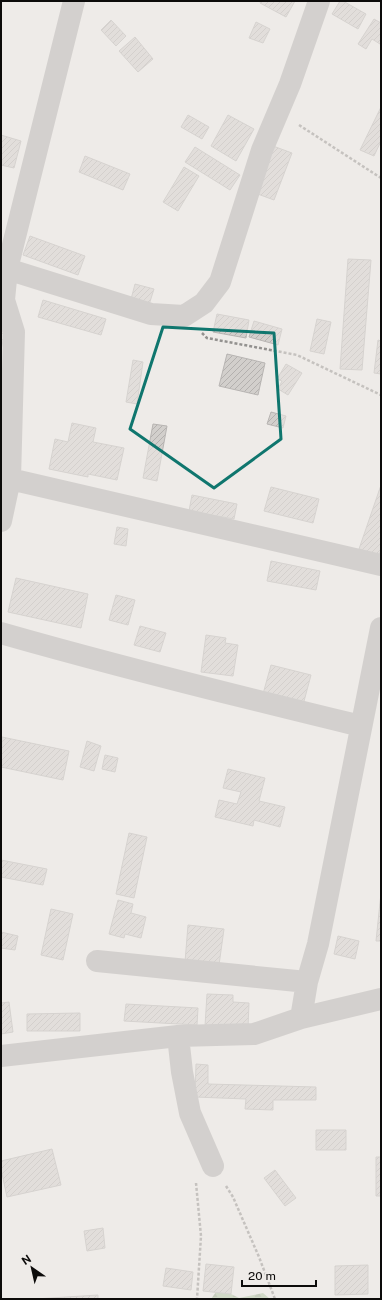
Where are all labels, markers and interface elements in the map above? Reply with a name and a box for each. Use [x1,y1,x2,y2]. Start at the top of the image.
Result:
north arrow [12,1248,52,1288]
text: N [19,1252,33,1267]
scale bar [242,1262,316,1288]
text: 20 m [248,1269,276,1283]

